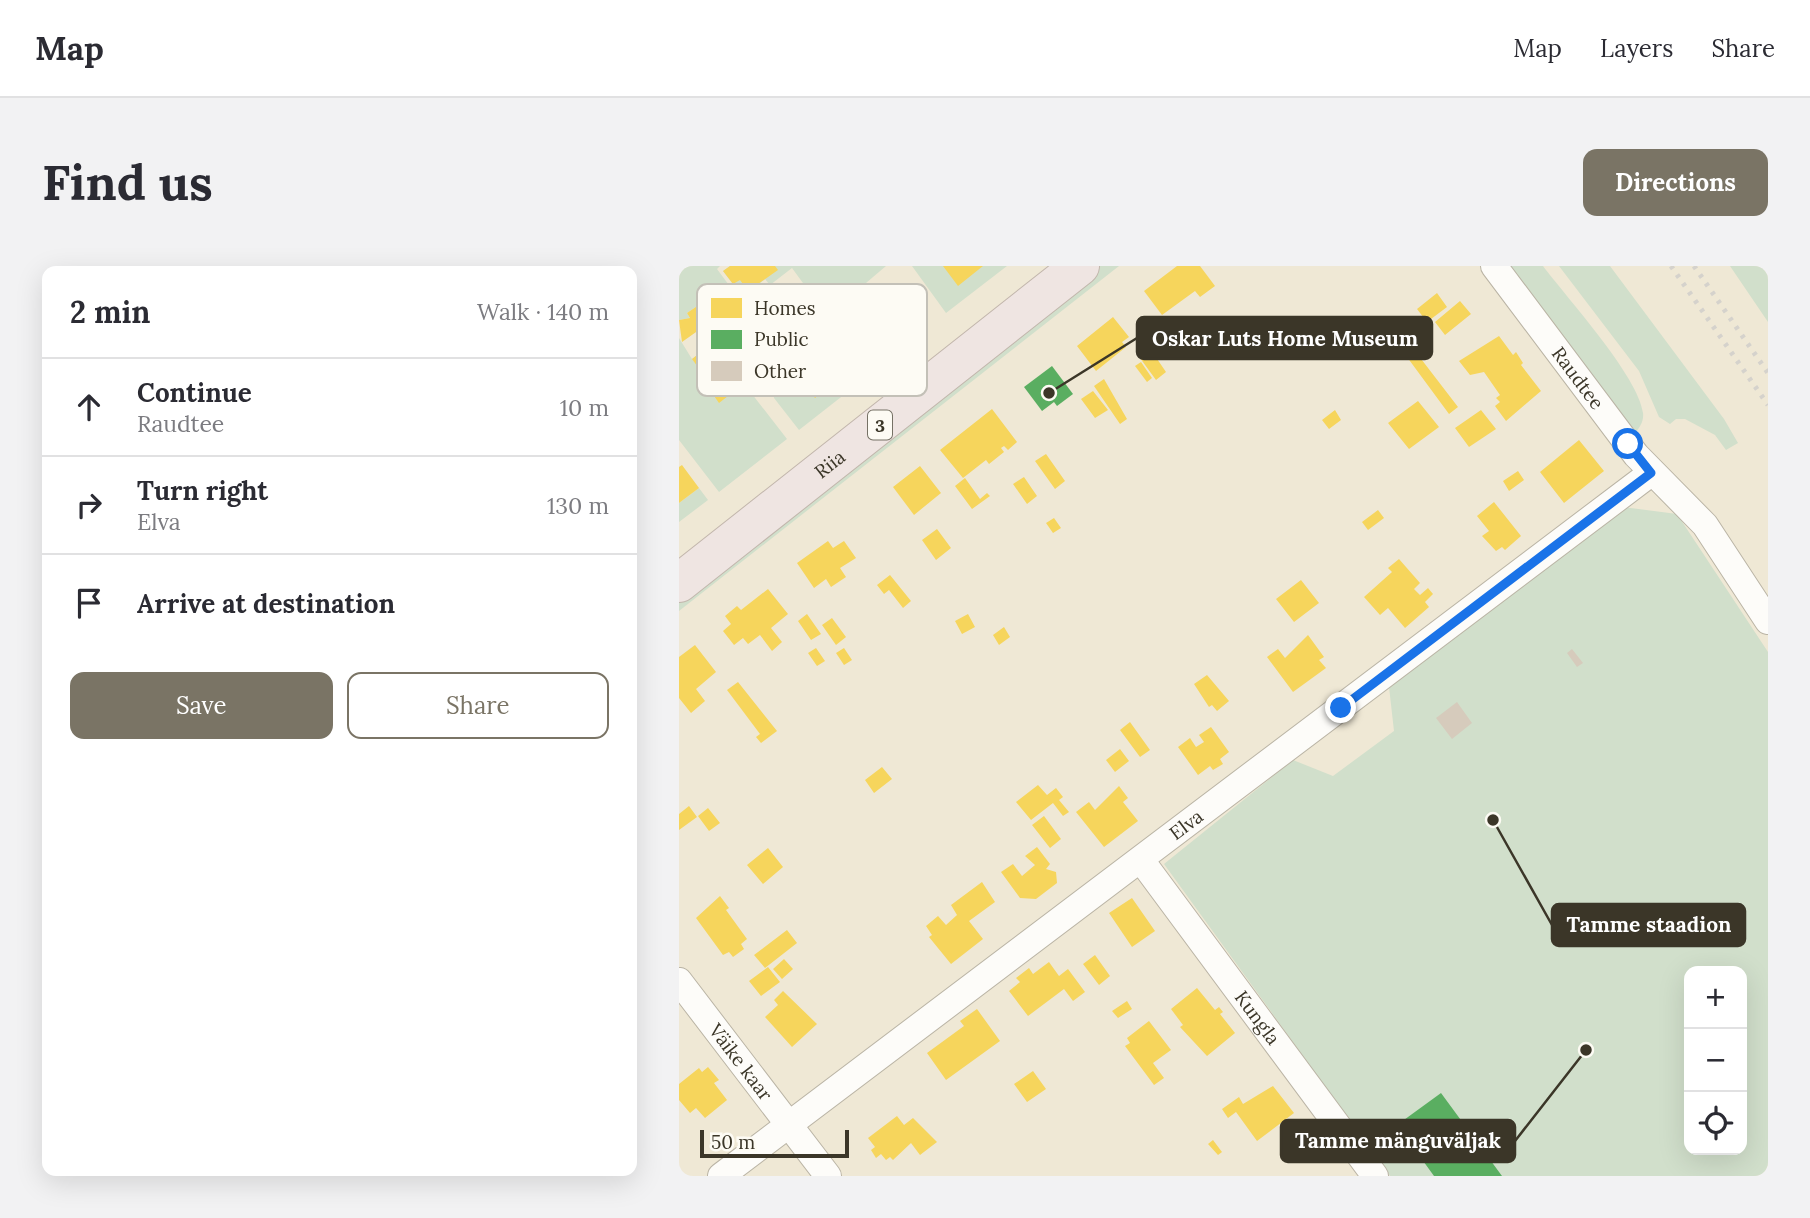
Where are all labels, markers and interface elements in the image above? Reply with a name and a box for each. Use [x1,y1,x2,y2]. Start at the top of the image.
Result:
text: Map [35,27,104,69]
text: Map [1513,33,1562,64]
text: Layers [1600,33,1673,64]
text: Share [1711,33,1775,64]
button: Directions [1583,149,1768,216]
text: Find us [42,151,213,213]
legend [697,284,927,396]
text: 2 min [70,293,150,331]
text: Homes [754,296,816,320]
text: Walk · 140 m [477,297,609,326]
callout: Oskar Luts Home Museum [1137,317,1432,359]
text: Oskar Luts Home Museum [1152,325,1418,352]
text: Public [754,327,809,351]
street label: Raudtee [1547,342,1609,414]
text: Other [754,359,807,383]
text: Continue [137,376,252,409]
icon: ahead [70,388,108,426]
text: 10 m [560,393,609,422]
text: Raudtee [137,409,224,438]
road number: 3 [868,410,892,440]
route start [1612,428,1643,459]
street label: Riia [809,444,850,483]
text: Turn right [137,474,268,507]
icon: right [70,486,108,524]
text: 130 m [547,491,609,520]
text: Elva [137,507,181,536]
icon: arrive [70,584,108,622]
text: Arrive at destination [137,587,395,620]
button: Save [70,672,333,739]
button: Share [347,672,609,739]
route end [1325,692,1356,723]
street label: Elva [1164,804,1208,845]
callout: Tamme staadion [1552,904,1745,946]
text: Tamme staadion [1567,911,1731,938]
map controls [1684,966,1747,1155]
button: + [1684,966,1747,1029]
street label: Kungla [1230,986,1286,1050]
street label: Väike kaar [703,1018,778,1106]
button: − [1684,1029,1747,1092]
button: locate [1684,1092,1747,1155]
callout: Tamme mänguväljak [1281,1120,1515,1162]
scale bar [700,1127,849,1159]
text: Tamme mänguväljak [1295,1127,1502,1154]
text: 50 m [711,1130,755,1154]

